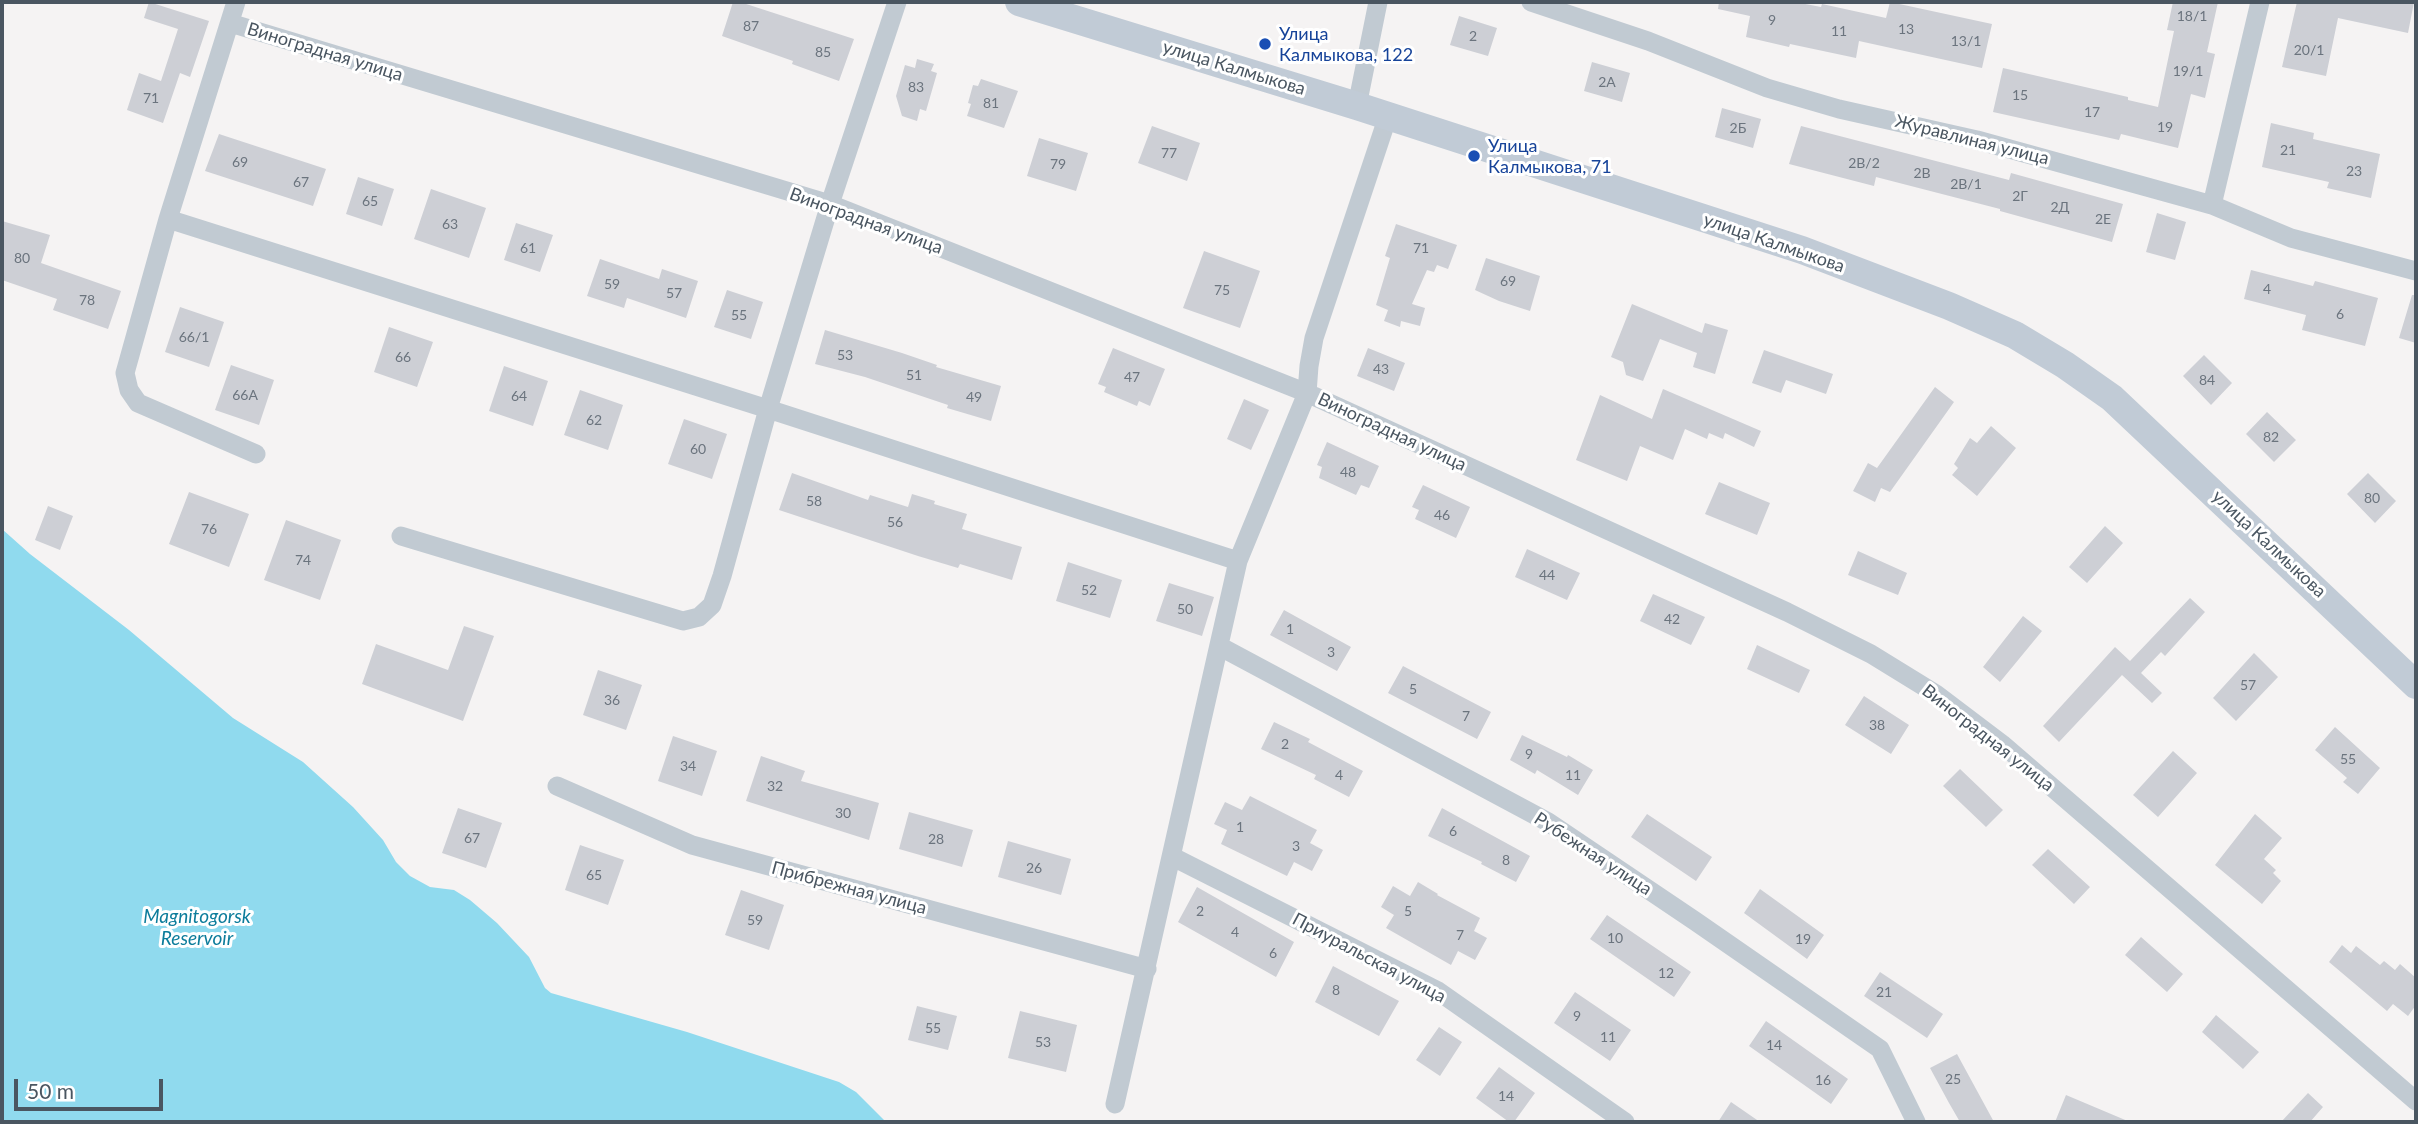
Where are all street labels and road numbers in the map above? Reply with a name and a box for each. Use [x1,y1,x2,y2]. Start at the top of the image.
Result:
street label: Виноградная улица [245,18,405,86]
street label: улица Калмыкова [1160,36,1308,100]
street label: Журавлиная улица [1893,110,2051,170]
street label: Виноградная улица [786,183,946,259]
street label: улица Калмыкова [1701,209,1847,277]
street label: Виноградная улица [1314,388,1470,476]
street label: улица Калмыкова [2208,486,2330,602]
street label: Виноградная улица [1918,680,2058,796]
street label: Рубежная улица [1530,808,1656,900]
street label: Прибрежная улица [769,857,929,919]
street label: Приуральская улица [1289,908,1449,1008]

